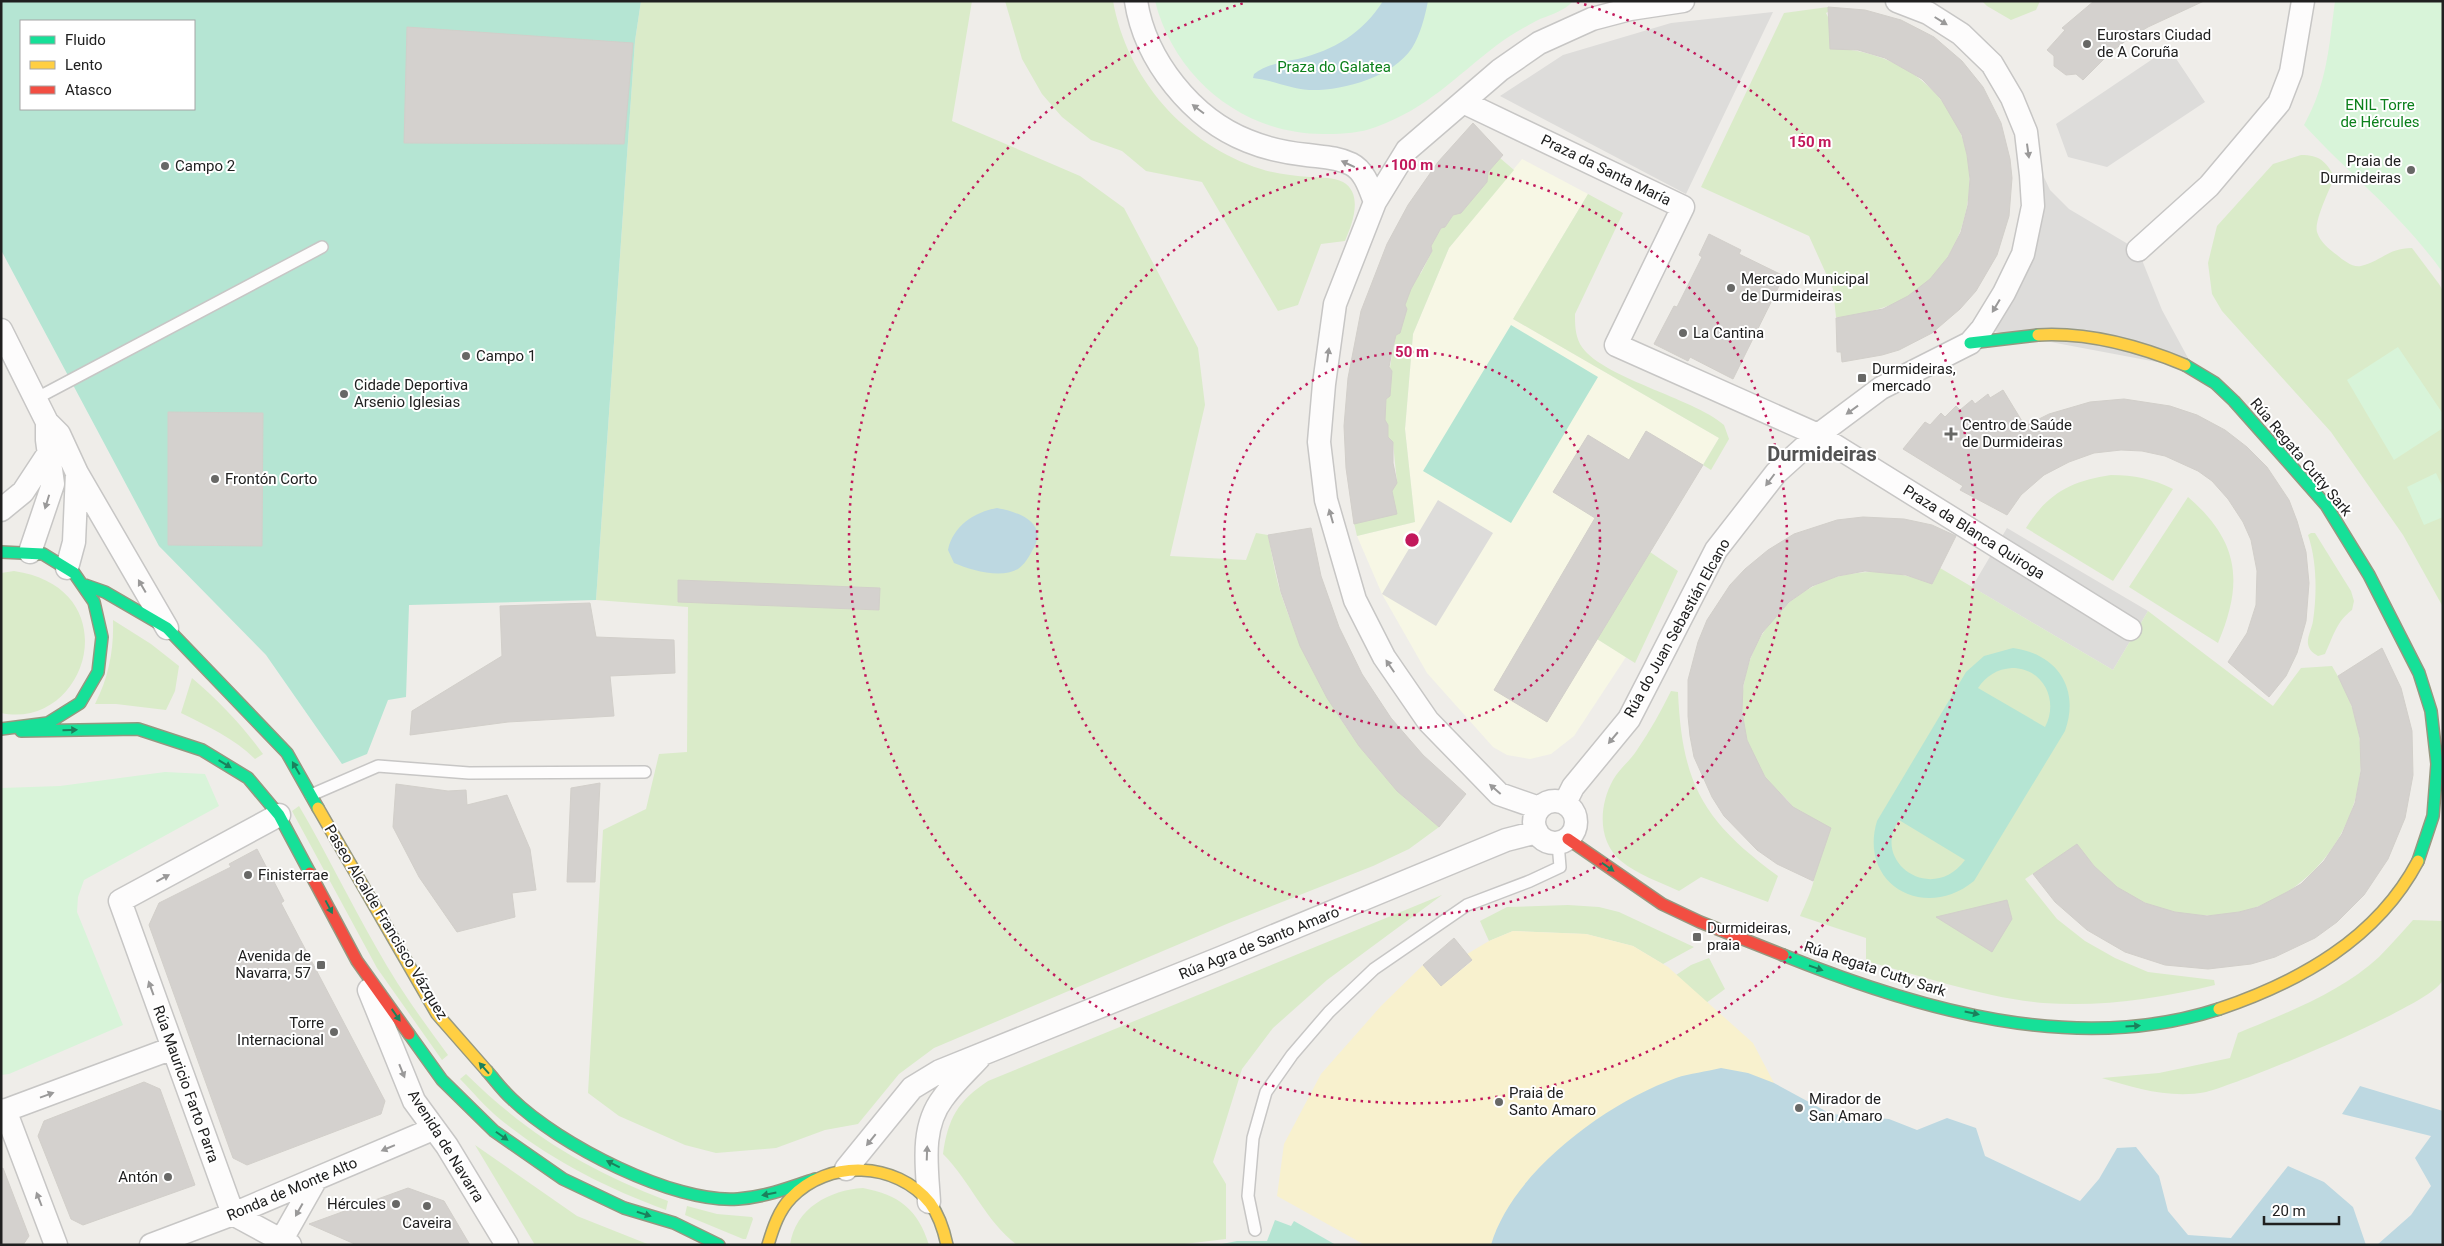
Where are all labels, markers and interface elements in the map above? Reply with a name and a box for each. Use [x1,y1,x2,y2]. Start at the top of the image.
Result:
one-way arrow [1934,17,1947,26]
legend [20,20,195,110]
place label: Eurostars Ciudad de A Coruña [2097,26,2211,61]
text: Fluido [65,31,106,49]
marker: Eurostars Ciudad de A Coruña [2081,38,2093,50]
text: Lento [65,56,103,74]
park label: Praza do Galatea [1277,58,1391,76]
text: Atasco [65,81,112,99]
park label: ENIL Torre de Hércules [2340,96,2420,131]
one-way arrow [1192,104,1205,115]
street label: Praza da Santa María [1538,131,1674,209]
text: 150 m [1789,133,1831,151]
one-way arrow [2024,144,2032,160]
place label: Praia de Durmideiras [2320,152,2401,187]
text: 100 m [1391,156,1433,174]
place label: Campo 2 [175,157,235,175]
marker: Campo 2 [159,160,171,172]
one-way arrow [1341,160,1355,168]
marker: Praia de Durmideiras [2405,164,2417,176]
place label: Mercado Municipal de Durmideiras [1741,270,1869,305]
marker: Mercado Municipal de Durmideiras [1725,282,1737,294]
one-way arrow [1991,299,2000,312]
place label: La Cantina [1693,324,1764,342]
marker: La Cantina [1677,327,1689,339]
text: 50 m [1395,343,1429,361]
place label: Campo 1 [476,347,536,365]
one-way arrow [1324,347,1332,363]
marker: Campo 1 [460,350,472,362]
place label: Durmideiras, mercado [1872,360,1956,395]
marker: Durmideiras, mercado [1856,372,1868,384]
place label: Cidade Deportiva Arsenio Iglesias [354,376,468,411]
marker: Cidade Deportiva Arsenio Iglesias [338,388,350,400]
street label: Rúa Regata Cutty Sark [2246,394,2356,520]
one-way arrow [1845,405,1859,415]
place label: Centro de Saúde de Durmideiras [1962,416,2072,451]
marker: Centro de Saúde de Durmideiras [1944,427,1958,441]
district label: Durmideiras [1767,442,1877,466]
place label: Frontón Corto [225,470,317,488]
marker: Frontón Corto [209,473,221,485]
one-way arrow [1764,473,1775,486]
street label: Praza da Blanca Quiroga [1900,481,2048,583]
one-way arrow [43,494,51,509]
one-way arrow [1326,508,1334,523]
centre of rings [1403,531,1421,549]
street label: Rúa do Juan Sebastián Elcano [1620,535,1734,721]
one-way arrow [138,580,147,593]
one-way arrow [1385,659,1395,673]
one-way arrow [62,726,78,734]
one-way arrow [1608,731,1619,744]
one-way arrow [218,760,231,769]
one-way arrow [291,762,300,775]
one-way arrow [1490,783,1502,795]
street label: Paseo Alcalde Francisco Vázquez [321,821,451,1023]
one-way arrow [1601,862,1615,872]
place label: Finisterrae [258,866,329,884]
marker: Finisterrae [242,869,254,881]
one-way arrow [155,874,170,882]
one-way arrow [325,900,333,914]
street label: Rúa Agra de Santo Amaro [1176,903,1342,983]
place label: Durmideiras, praia [1707,919,1791,954]
marker: Durmideiras, praia [1691,931,1703,943]
street label: Rúa Regata Cutty Sark [1802,938,1949,1001]
place label: Avenida de Navarra, 57 [235,947,311,982]
marker: Avenida de Navarra, 57 [315,959,327,971]
one-way arrow [1809,964,1824,972]
one-way arrow [147,980,154,995]
street label: Rúa Mauricio Farto Parra [149,1003,223,1165]
one-way arrow [391,1008,401,1022]
one-way arrow [1964,1010,1980,1018]
place label: Torre Internacional [237,1014,324,1049]
one-way arrow [2125,1021,2141,1029]
marker: Torre Internacional [328,1026,340,1038]
one-way arrow [478,1063,490,1075]
one-way arrow [398,1064,406,1078]
place label: Praia de Santo Amaro [1509,1084,1596,1119]
street label: Avenida de Navarra [404,1087,488,1205]
place label: Mirador de San Amaro [1809,1090,1883,1125]
one-way arrow [40,1091,55,1099]
marker: Praia de Santo Amaro [1493,1096,1505,1108]
marker: Mirador de San Amaro [1793,1102,1805,1114]
one-way arrow [495,1131,509,1141]
one-way arrow [866,1133,877,1146]
one-way arrow [381,1145,395,1153]
one-way arrow [923,1145,931,1161]
street label: Ronda de Monte Alto [224,1153,360,1225]
one-way arrow [606,1160,620,1168]
place label: Antón [118,1168,158,1186]
marker: Antón [162,1171,174,1183]
one-way arrow [760,1190,776,1198]
one-way arrow [35,1191,43,1206]
scale bar [2264,1194,2339,1226]
place label: Hércules [327,1195,386,1213]
marker: Hércules [390,1198,402,1210]
marker: Caveira [421,1200,433,1212]
text: 20 m [2272,1202,2306,1220]
one-way arrow [294,1203,303,1217]
one-way arrow [637,1210,652,1218]
place label: Caveira [402,1214,452,1232]

